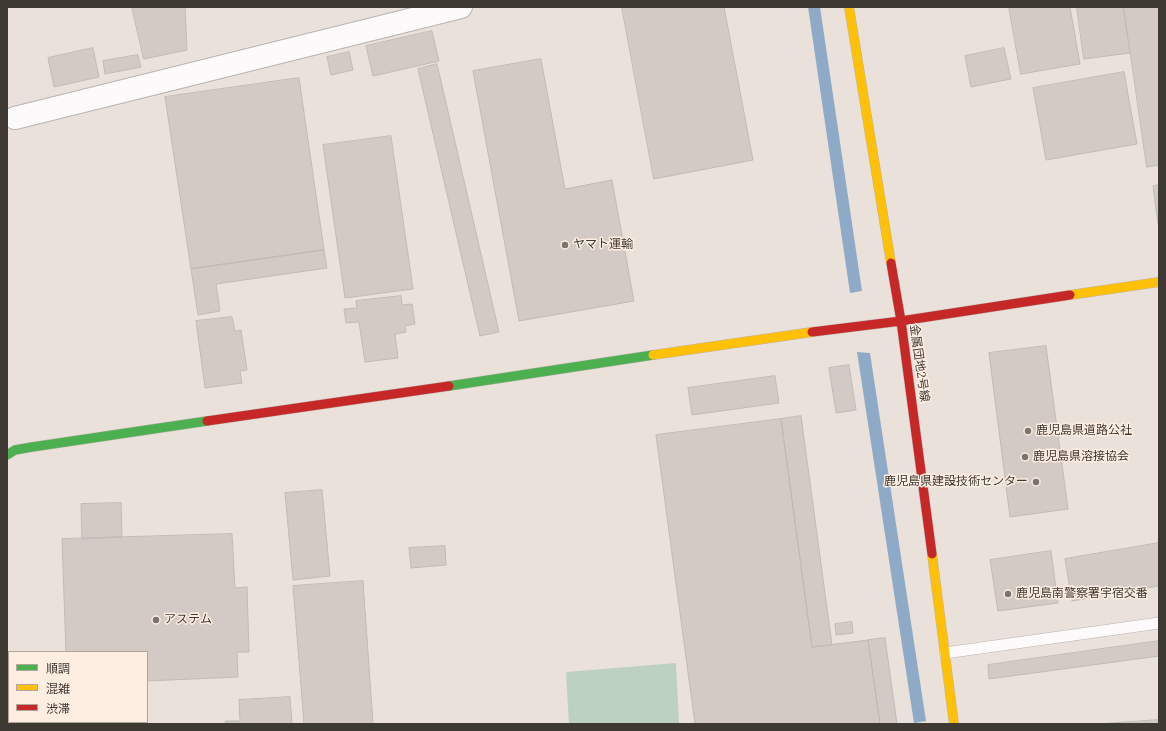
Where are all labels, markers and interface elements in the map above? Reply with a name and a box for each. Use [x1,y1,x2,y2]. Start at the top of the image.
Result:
place label: ヤマト運輸 [573,238,633,252]
marker: ヤマト運輸 [560,240,570,250]
street label: 金属団地2号線 [906,323,932,403]
place label: 鹿児島県道路公社 [1036,424,1132,438]
marker: 鹿児島県道路公社 [1023,426,1033,436]
place label: 鹿児島県溶接協会 [1033,450,1129,464]
marker: 鹿児島県溶接協会 [1020,452,1030,462]
place label: 鹿児島県建設技術センター [884,475,1028,489]
marker: 鹿児島県建設技術センター [1031,477,1041,487]
place label: 鹿児島南警察署宇宿交番 [1016,587,1148,601]
marker: 鹿児島南警察署宇宿交番 [1003,589,1013,599]
place label: アステム [164,613,212,627]
marker: アステム [151,615,161,625]
legend [8,651,148,723]
text: 順調 [46,661,70,676]
text: 混雑 [46,681,70,696]
text: 渋滞 [46,701,70,716]

